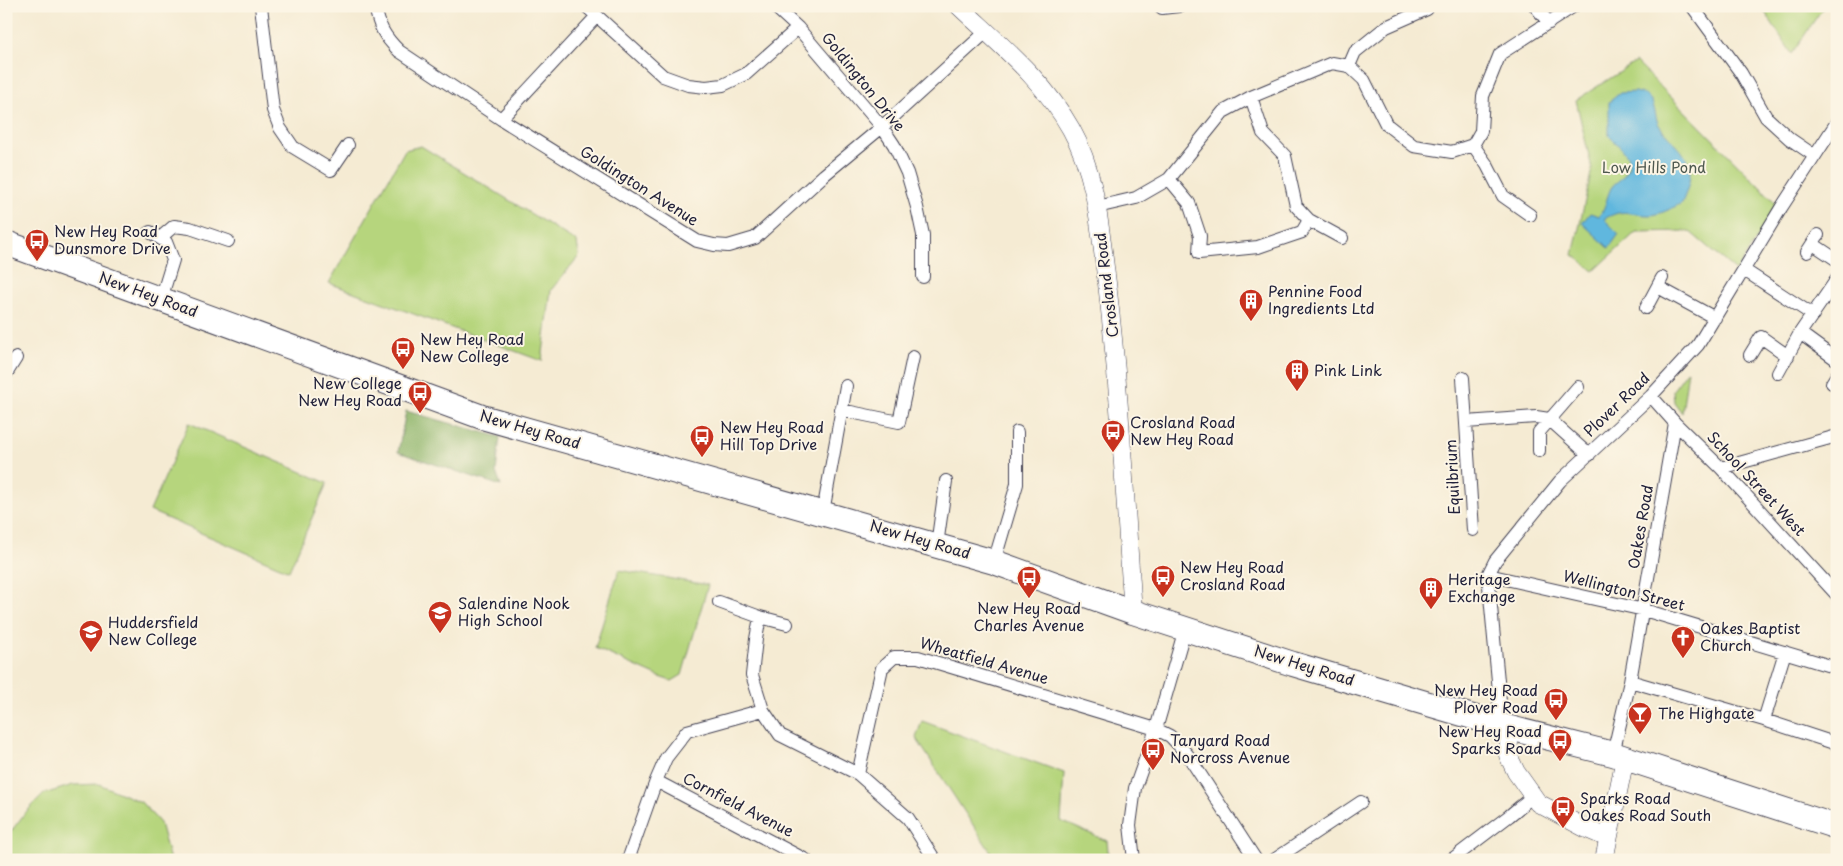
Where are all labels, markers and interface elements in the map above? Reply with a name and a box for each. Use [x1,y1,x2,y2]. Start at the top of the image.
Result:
street label: Goldington Drive [817,27,911,136]
street label: Goldington Avenue [576,139,704,231]
park label: Low Hills Pond [1602,155,1706,178]
place label: New Hey Road Dunsmore Drive [54,219,171,259]
bus stop icon: New Hey Road Dunsmore Drive [24,228,50,262]
street label: Crosland Road [1088,231,1123,339]
street label: New Hey Road [96,265,201,322]
place label: Pennine Food Ingredients Ltd [1268,279,1375,319]
building icon: Pennine Food Ingredients Ltd [1238,288,1264,322]
place label: New Hey Road New College [420,327,524,367]
bus stop icon: New Hey Road New College [390,336,416,370]
building icon: Pink Link [1284,358,1310,392]
place label: Pink Link [1314,358,1382,381]
street label: Plover Road [1578,366,1654,442]
place label: New College New Hey Road [298,371,402,411]
bus stop icon: New College New Hey Road [407,380,433,414]
street label: New Hey Road [477,403,584,454]
place label: Crosland Road New Hey Road [1130,410,1235,450]
place label: New Hey Road Hill Top Drive [720,415,824,455]
bus stop icon: Crosland Road New Hey Road [1100,419,1126,453]
bus stop icon: New Hey Road Hill Top Drive [689,424,715,458]
street label: School Street West [1702,426,1812,540]
street label: Equilbrium [1438,439,1465,515]
street label: Oakes Road [1621,483,1658,571]
street label: New Hey Road [867,513,974,564]
place label: New Hey Road Crosland Road [1180,555,1285,595]
street label: Wellington Street [1561,563,1688,616]
bus stop icon: New Hey Road Crosland Road [1150,564,1176,598]
bus stop icon: New Hey Road Charles Avenue [1016,565,1042,599]
place label: Heritage Exchange [1448,567,1515,607]
building icon: Heritage Exchange [1418,576,1444,610]
place label: Salendine Nook High School [458,591,570,631]
place label: New Hey Road Charles Avenue [974,596,1084,636]
school or university icon: Salendine Nook High School [427,600,453,634]
place label: Huddersfield New College [108,610,198,650]
place label: Oakes Baptist Church [1700,616,1800,656]
school or university icon: Huddersfield New College [78,619,104,653]
church icon: Oakes Baptist Church [1670,625,1696,659]
street label: Wheatfield Avenue [917,630,1052,689]
street label: New Hey Road [1251,638,1358,691]
place label: New Hey Road Plover Road [1434,678,1538,718]
bus stop icon: New Hey Road Plover Road [1543,687,1569,721]
bar icon: The Highgate [1627,701,1653,735]
place label: The Highgate [1658,701,1755,724]
place label: New Hey Road Sparks Road [1438,719,1542,759]
place label: Tanyard Road Norcross Avenue [1170,728,1290,768]
bus stop icon: New Hey Road Sparks Road [1547,728,1573,762]
bus stop icon: Tanyard Road Norcross Avenue [1140,737,1166,771]
street label: Cornfield Avenue [679,766,798,842]
place label: Sparks Road Oakes Road South [1580,786,1711,826]
bus stop icon: Sparks Road Oakes Road South [1550,795,1576,829]

